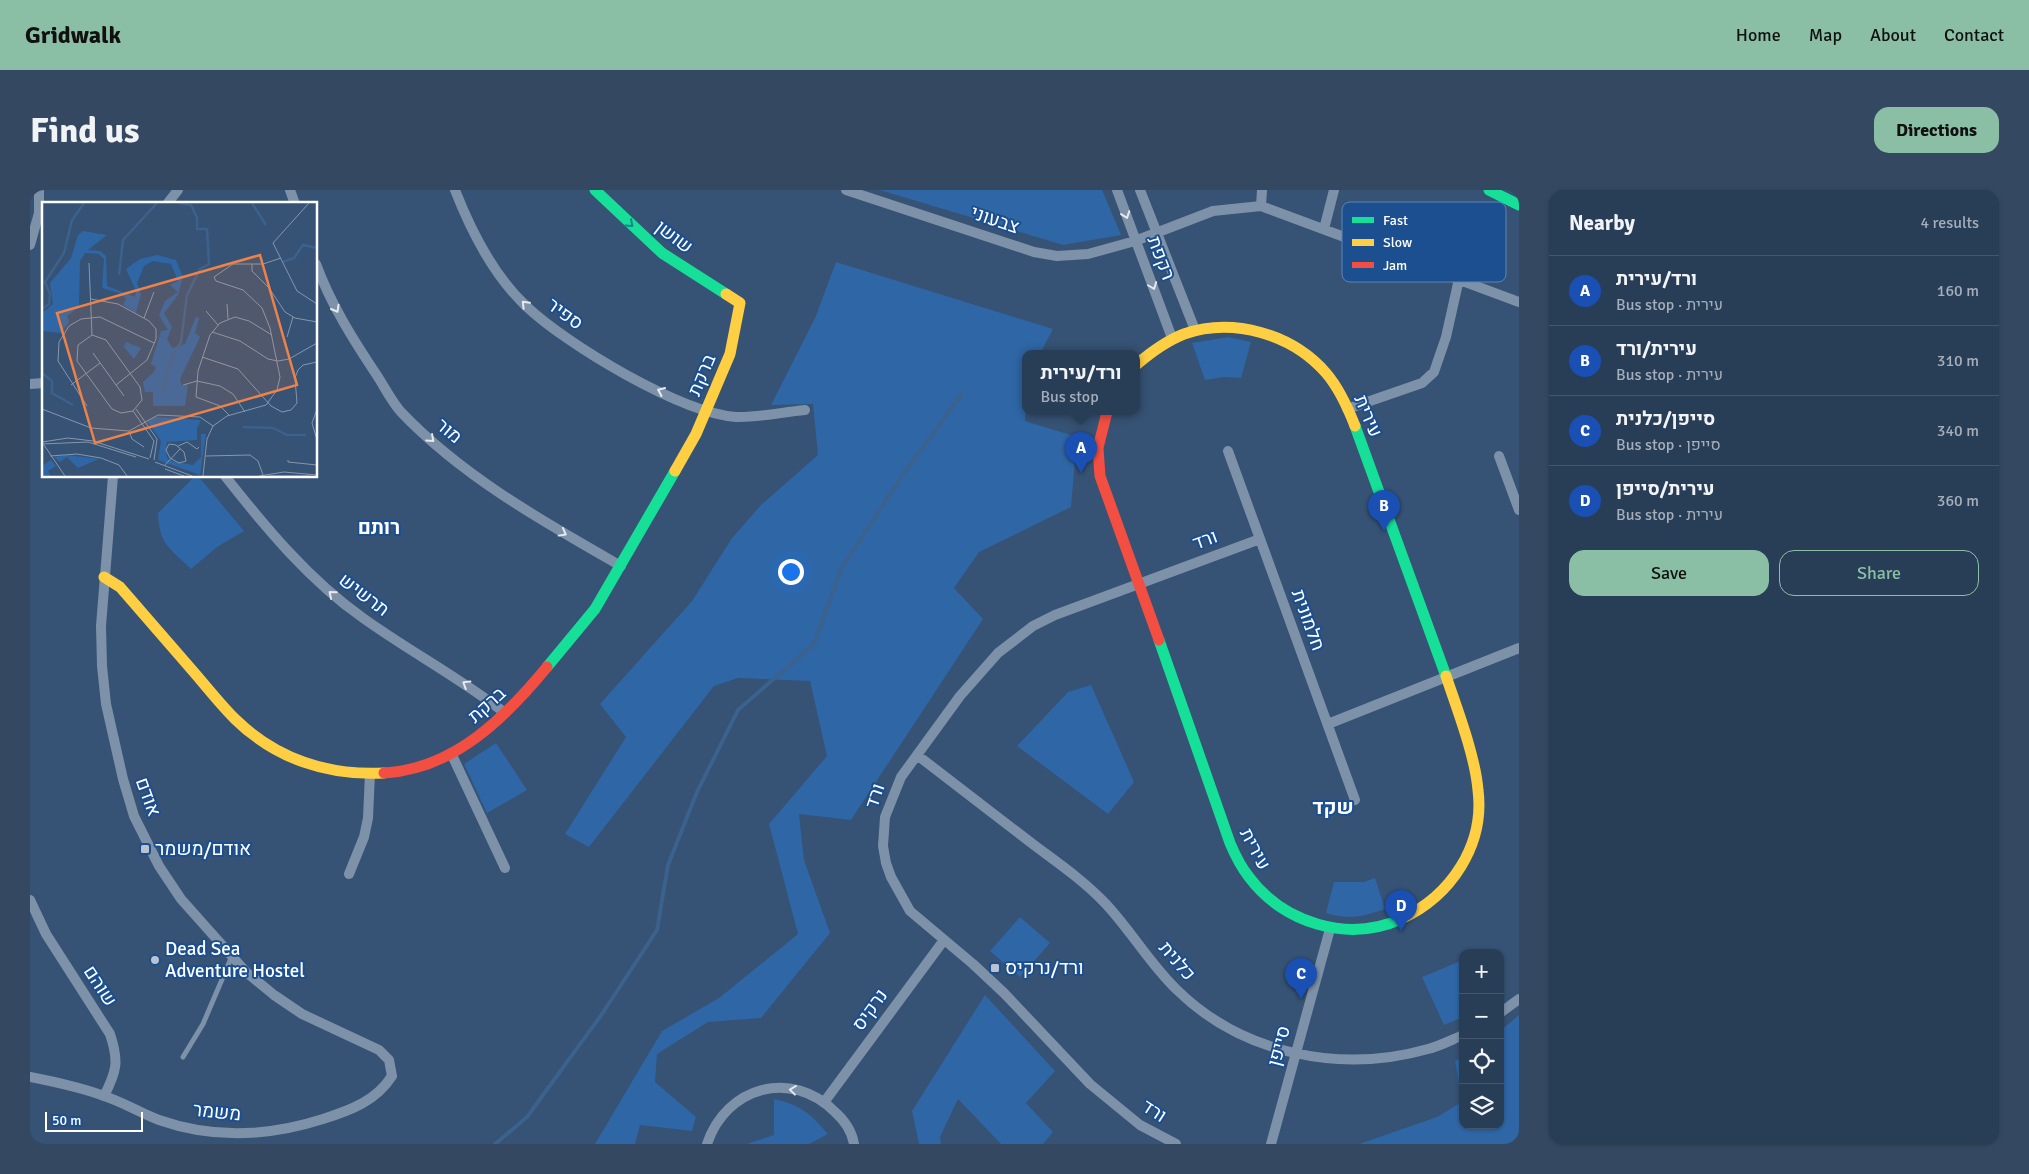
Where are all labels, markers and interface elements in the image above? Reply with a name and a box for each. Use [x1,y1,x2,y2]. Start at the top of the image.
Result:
text: Gridwalk [25,20,121,50]
text: Home [1736,24,1781,46]
text: Map [1809,24,1842,46]
text: About [1870,24,1916,46]
text: Contact [1944,24,2004,46]
button: Directions [1874,107,1999,153]
text: Find us [30,109,140,152]
street label: צבעוני [968,201,1022,239]
inset map [42,202,318,478]
legend [1342,202,1506,282]
text: Nearby [1569,210,1635,236]
one-way arrow [1120,211,1130,219]
text: Fast [1383,212,1408,229]
text: 4 results [1920,213,1979,233]
street label: שושן [650,215,698,259]
one-way arrow [624,218,633,227]
street label: רקפת [1142,233,1180,283]
text: Slow [1383,234,1412,251]
text: Jam [1383,257,1407,274]
text: ורד/עירית [1616,267,1697,291]
one-way arrow [1147,281,1157,290]
text: A [1580,281,1590,301]
text: 160 m [1937,281,1979,301]
street label: ספיר [542,293,588,335]
text: Bus stop · עירית [1616,295,1723,315]
one-way arrow [522,301,531,310]
one-way arrow [330,303,340,312]
text: עירית/ורד [1616,337,1697,361]
popup [1022,350,1140,415]
street label: ברקת [683,351,721,399]
text: B [1580,351,1590,371]
text: 310 m [1937,351,1979,371]
text: ורד/עירית [1040,361,1122,385]
text: Bus stop · עירית [1616,365,1723,385]
one-way arrow [657,387,666,398]
text: Bus stop [1040,387,1099,407]
street label: עירית [1348,391,1388,441]
text: סייפן/כלנית [1616,407,1715,431]
street label: מור [431,413,467,449]
text: C [1580,421,1590,441]
text: 340 m [1937,421,1979,441]
pin: A [1065,432,1097,473]
one-way arrow [425,434,434,443]
text: Bus stop · סייפן [1616,435,1721,455]
text: עירית/סייפן [1616,477,1715,501]
pin: B [1368,490,1400,531]
text: D [1580,491,1590,511]
text: 360 m [1937,491,1979,511]
text: Bus stop · עירית [1616,505,1723,525]
district label: רותם [358,515,400,540]
street label: ורד [1189,524,1221,556]
one-way arrow [558,527,567,537]
button: Save [1569,550,1769,596]
button: Share [1779,550,1979,596]
your location [778,559,804,585]
street label: תרשיש [334,568,394,622]
street label: חלמונית [1286,586,1330,654]
one-way arrow [328,590,337,599]
one-way arrow [463,681,472,691]
street label: ברקת [463,682,511,728]
street label: אודם [130,774,166,820]
street label: ורד [860,780,890,812]
district label: שקד [1312,795,1354,820]
street label: עירית [1234,824,1276,874]
place label: אודם/משמר [155,837,251,861]
marker: אודם/משמר [139,843,151,855]
pin: D [1385,890,1417,931]
street label: כלנית [1153,936,1201,986]
place label: Dead Sea Adventure Hostel [165,937,305,983]
map controls [1459,949,1504,1129]
button: + [1459,949,1504,994]
marker: Dead Sea Adventure Hostel [149,954,161,966]
place label: ורד/נרקיס [1005,956,1084,980]
pin: C [1285,958,1317,999]
street label: שוהם [78,961,122,1011]
marker: ורד/נרקיס [989,962,1001,974]
street label: נרקיס [847,984,893,1036]
button: − [1459,994,1504,1039]
street label: סייפן [1262,1023,1296,1069]
button: locate [1459,1039,1504,1084]
button: layers [1459,1084,1504,1129]
one-way arrow [789,1085,797,1095]
street label: ורד [1137,1094,1171,1128]
street label: משמר [192,1098,242,1126]
scale bar [45,1109,142,1132]
text: 50 m [52,1112,81,1129]

